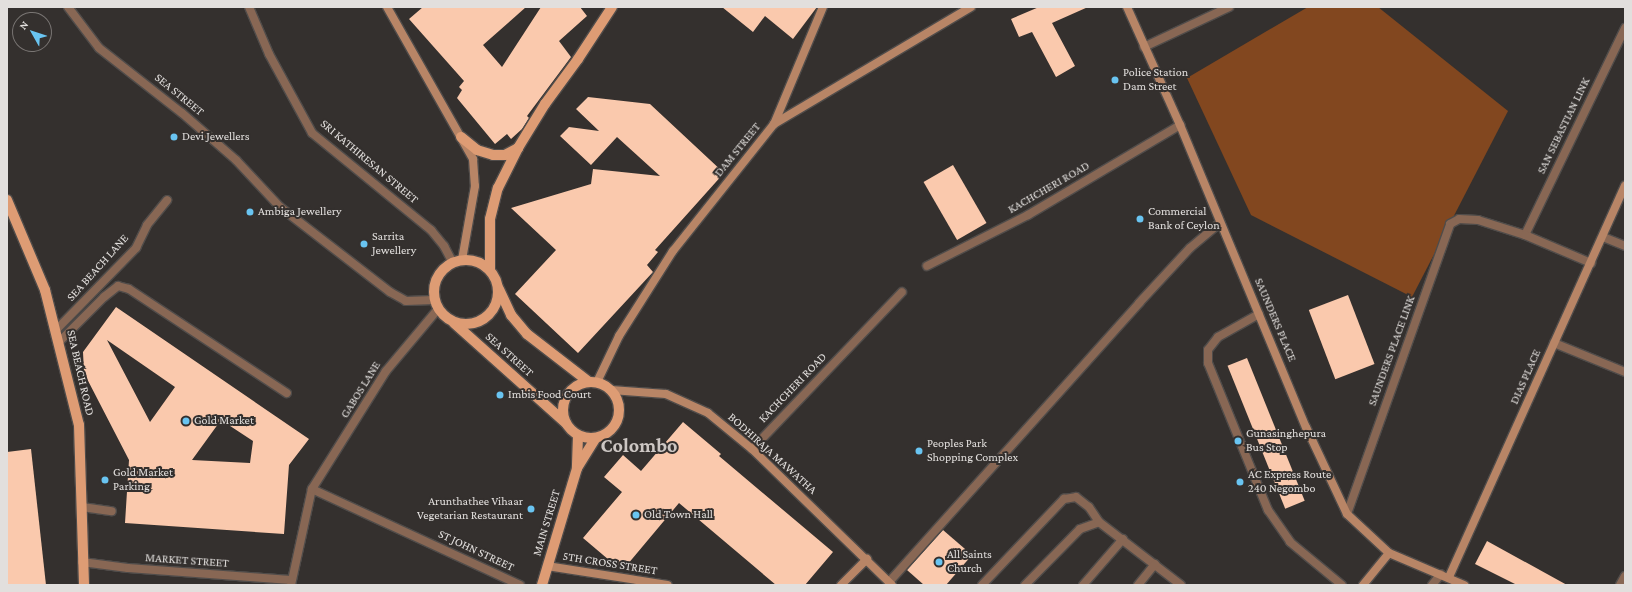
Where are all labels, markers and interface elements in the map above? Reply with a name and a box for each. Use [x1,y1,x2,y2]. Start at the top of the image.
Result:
north arrow [12,12,52,52]
text: N [16,18,30,32]
place label: Police Station Dam Street [1123,66,1188,94]
street label: SEA STREET [151,71,207,119]
marker: Police Station Dam Street [1110,75,1120,85]
street label: SAN SEBASTIAN LINK [1534,76,1594,176]
street label: SRI KATHIRESAN STREET [317,117,421,207]
street label: DAM STREET [712,120,764,180]
place label: Devi Jewellers [182,130,249,144]
marker: Devi Jewellers [169,132,179,142]
street label: KACHCHERI ROAD [1006,159,1092,217]
place label: Ambiga Jewellery [258,205,342,219]
place label: Commercial Bank of Ceylon [1148,205,1220,233]
marker: Ambiga Jewellery [245,207,255,217]
marker: Commercial Bank of Ceylon [1135,214,1145,224]
place label: Sarrita Jewellery [372,230,416,258]
street label: SEA BEACH LANE [64,231,132,305]
marker: Sarrita Jewellery [359,239,369,249]
street label: SAUNDERS PLACE [1251,276,1299,364]
street label: SAUNDERS PLACE LINK [1365,294,1419,408]
street label: SEA BEACH ROAD [63,329,97,417]
street label: SEA STREET [482,330,536,380]
street label: DIAS PLACE [1508,347,1544,407]
street label: KACHCHERI ROAD [756,350,830,426]
street label: GABOS LANE [338,359,384,421]
place label: Imbis Food Court [508,388,591,402]
marker: Imbis Food Court [495,390,505,400]
street label: BODHIRAJA MAWATHA [725,410,819,498]
place label: Gold Market [194,414,254,428]
marker: Gold Market [181,416,191,426]
place label: Gunasinghepura Bus Stop [1246,427,1326,455]
district label: Colombo [601,433,677,457]
marker: Gunasinghepura Bus Stop [1233,436,1243,446]
place label: Peoples Park Shopping Complex [927,437,1018,465]
marker: Peoples Park Shopping Complex [914,446,924,456]
place label: Gold Market Parking [113,466,173,494]
place label: AC Express Route 240 Negombo [1248,468,1331,496]
marker: Gold Market Parking [100,475,110,485]
marker: AC Express Route 240 Negombo [1235,477,1245,487]
street label: MAIN STREET [530,488,564,558]
place label: Arunthathee Vihaar Vegetarian Restaurant [417,495,523,523]
marker: Arunthathee Vihaar Vegetarian Restaurant [526,504,536,514]
place label: Old Town Hall [644,508,713,522]
marker: Old Town Hall [631,510,641,520]
street label: ST JOHN STREET [436,527,516,575]
place label: All Saints Church [947,548,992,576]
street label: 5TH CROSS STREET [562,549,658,579]
street label: MARKET STREET [145,551,229,571]
marker: All Saints Church [934,557,944,567]

